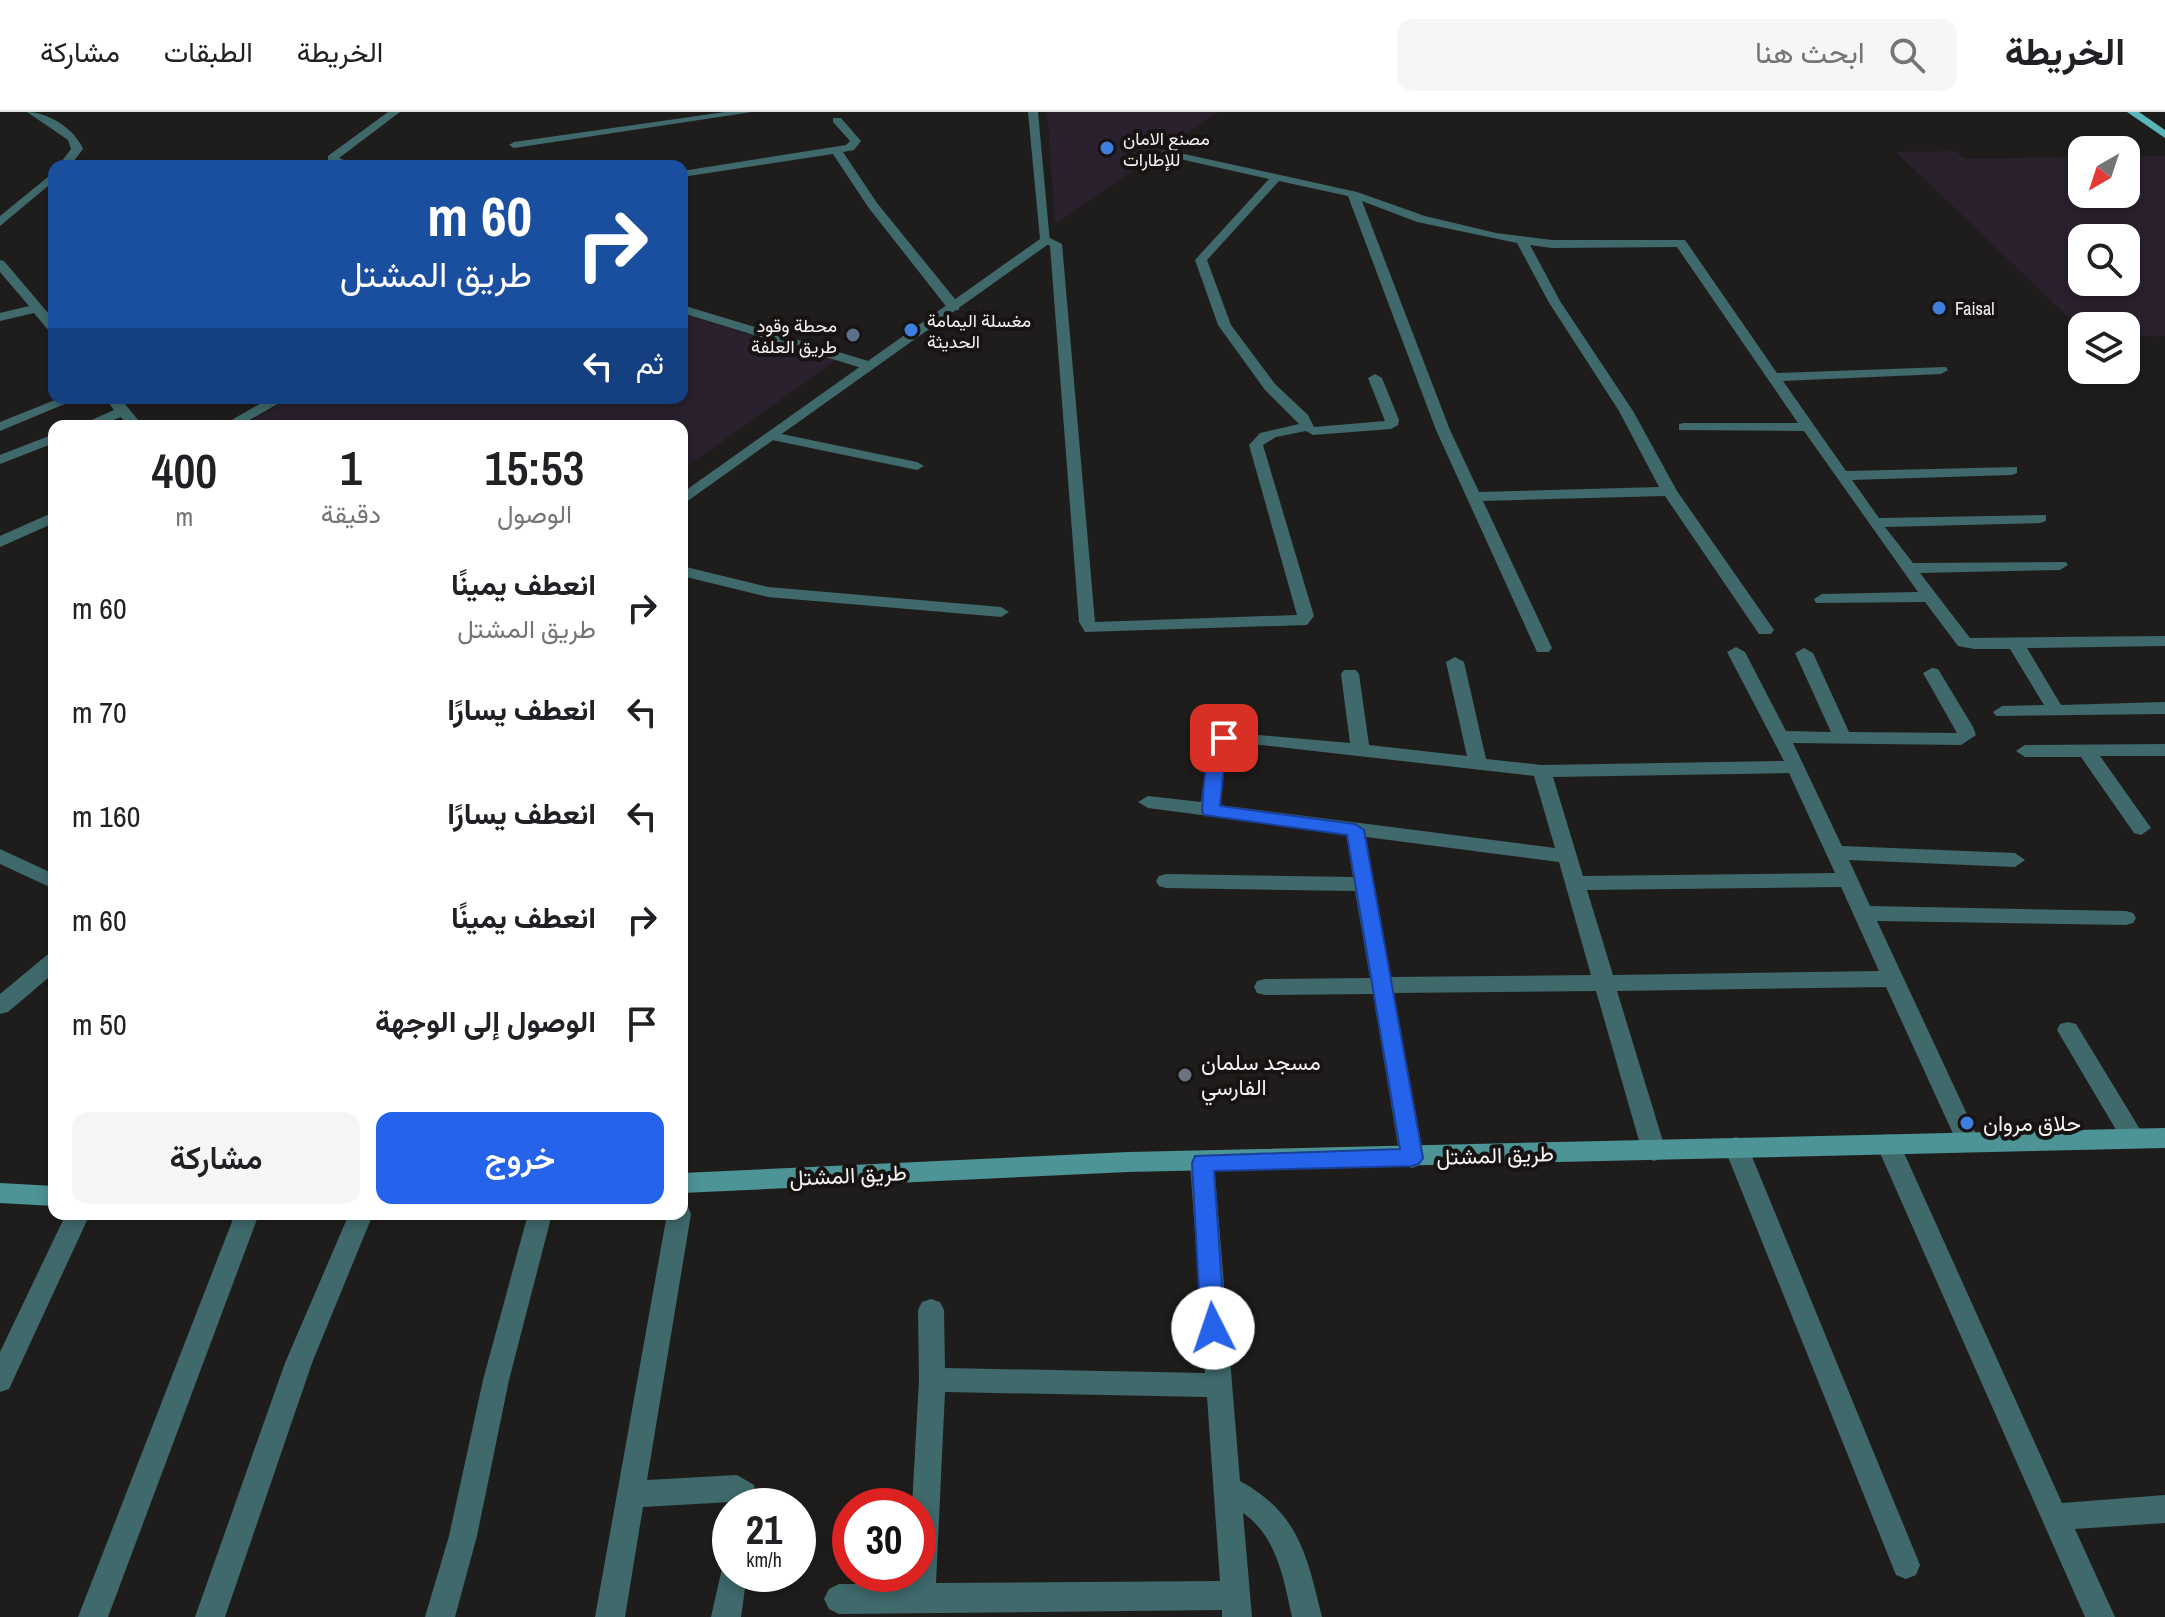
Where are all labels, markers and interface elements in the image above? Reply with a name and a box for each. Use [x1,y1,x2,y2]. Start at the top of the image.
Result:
search box [1397,19,1957,91]
text: الخريطة [2005,26,2125,77]
text: ابحث هنا [1755,32,1865,72]
text: مشاركة [40,33,120,71]
text: الطبقات [164,33,253,71]
text: الخريطة [297,33,383,71]
icon: search [1885,33,1929,77]
place label: مصنع الامان للإطارات [1123,126,1210,172]
north arrow [2068,136,2140,208]
map controls [2068,136,2140,384]
marker: مصنع الامان للإطارات [1098,139,1116,157]
text: 60 m [427,178,532,253]
icon: right [560,192,664,296]
button: search [2068,224,2140,296]
text: طريق المشتل [340,250,532,298]
place label: Faisal [1955,296,1994,321]
marker: Faisal [1930,299,1948,317]
place label: مغسلة اليمامة الحديثة [927,308,1031,354]
button: layers [2068,312,2140,384]
place label: محطة وقود طريق العلفة [751,313,837,359]
marker: مغسلة اليمامة الحديثة [902,321,920,339]
marker: محطة وقود طريق العلفة [844,326,862,344]
text: ثم [636,343,664,383]
icon: left [576,344,620,388]
text: 1 [340,435,362,500]
text: 15:53 [485,435,584,500]
text: 400 [152,438,217,503]
text: دقيقة [321,496,381,531]
text: الوصول [497,496,572,531]
text: m [176,499,193,534]
text: انعطف يمينًا [451,564,596,604]
icon: right [620,586,664,630]
text: 60 m [72,588,127,628]
text: طريق المشتل [457,611,596,646]
text: انعطف يسارًا [447,689,596,729]
icon: left [620,690,664,734]
text: 70 m [72,692,127,732]
pin [1190,704,1258,772]
icon: arrive [1202,716,1246,760]
text: انعطف يسارًا [447,793,596,833]
icon: left [620,794,664,838]
text: 160 m [72,796,140,836]
text: انعطف يمينًا [451,897,596,937]
icon: right [620,898,664,942]
text: 60 m [72,900,127,940]
text: الوصول إلى الوجهة [375,1001,596,1041]
icon: arrive [620,1002,664,1046]
text: 50 m [72,1004,127,1044]
place label: مسجد سلمان الفارسي [1201,1047,1321,1106]
marker: مسجد سلمان الفارسي [1176,1066,1194,1084]
place label: حلاق مروان [1983,1108,2081,1138]
button: مشاركة [72,1112,360,1204]
button: خروج [376,1112,664,1204]
marker: حلاق مروان [1958,1114,1976,1132]
street label: طريق المشتل [1436,1138,1554,1172]
street label: طريق المشتل [789,1157,907,1193]
position arrow [1171,1286,1255,1370]
speed limit sign: 30 [832,1488,936,1592]
text: 21 [746,1503,782,1556]
text: km/h [746,1546,782,1573]

